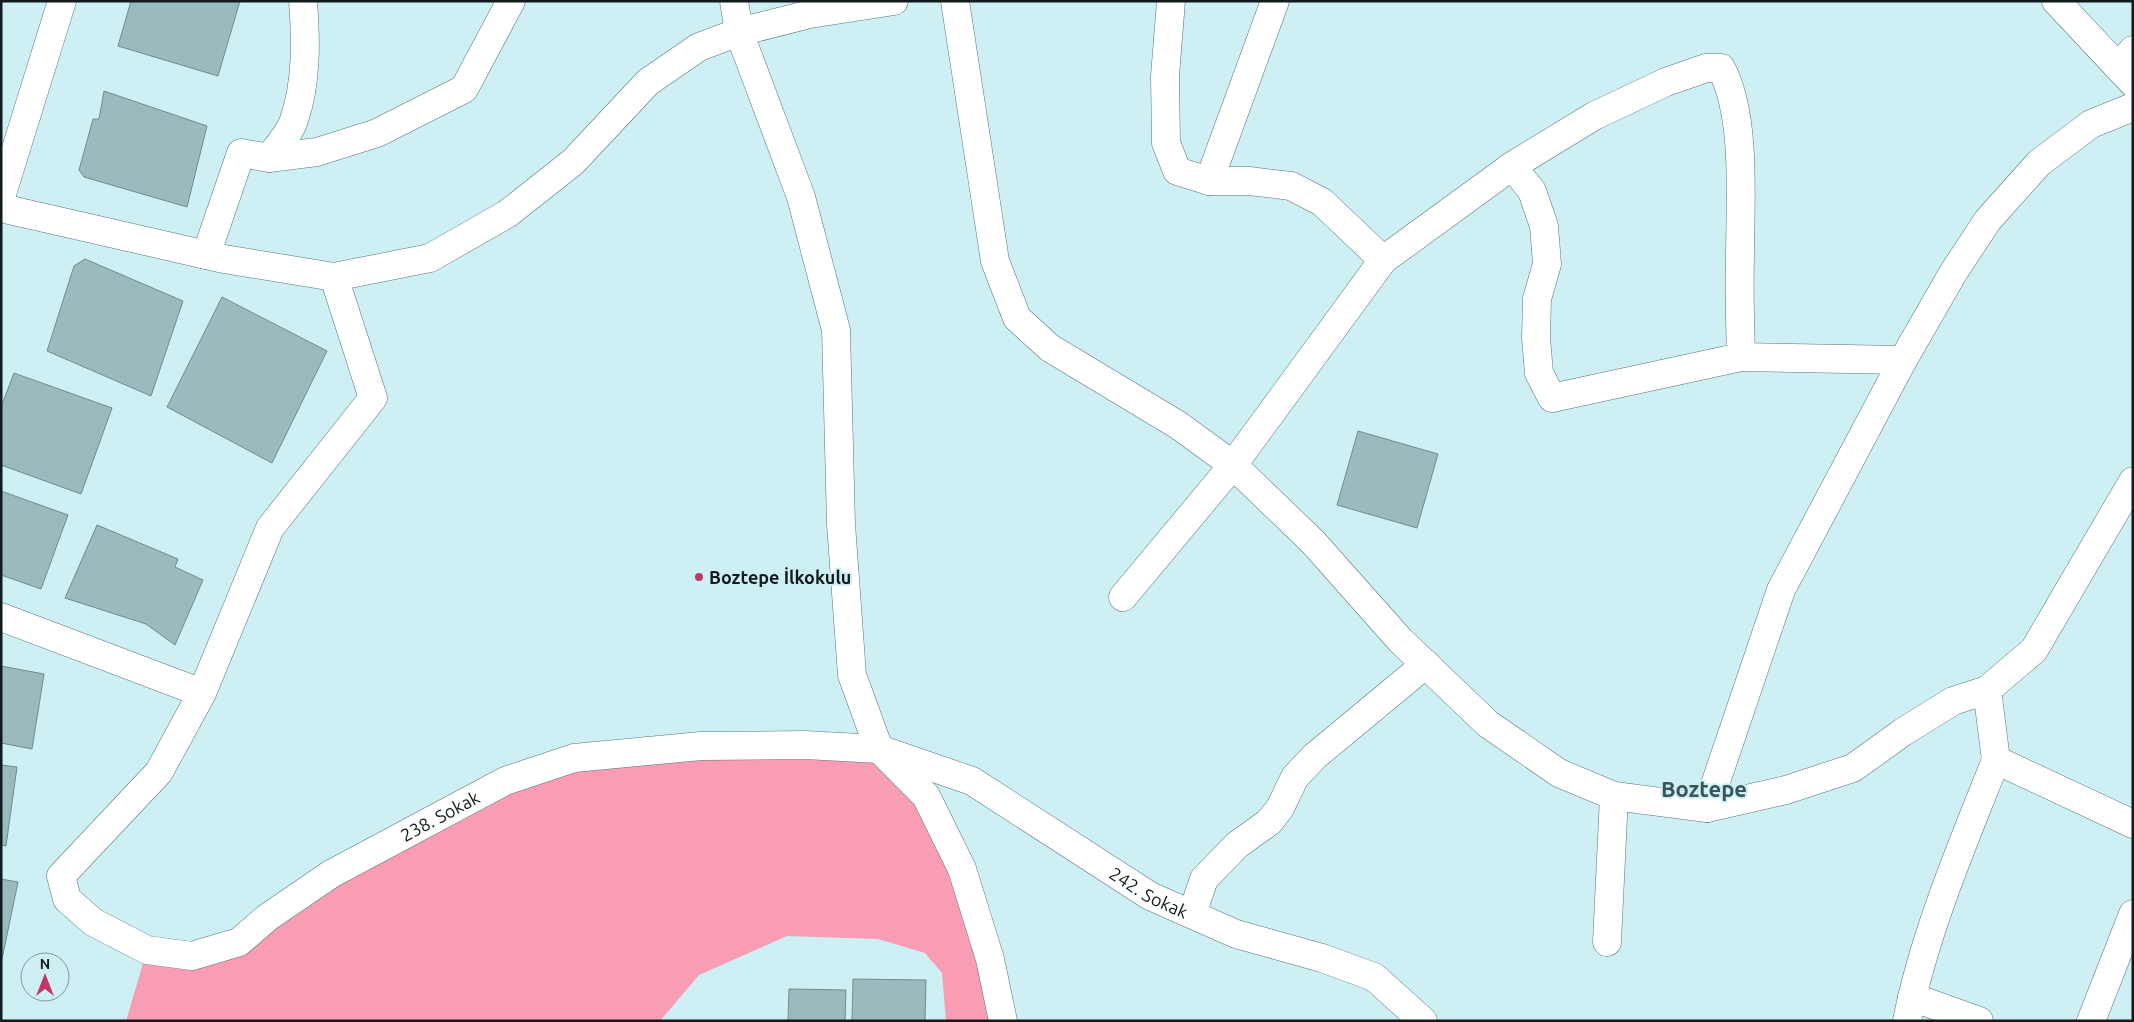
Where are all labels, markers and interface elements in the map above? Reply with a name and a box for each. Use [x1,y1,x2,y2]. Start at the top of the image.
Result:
place label: Boztepe İlkokulu [709,567,851,587]
marker: Boztepe İlkokulu [693,571,705,583]
district label: Boztepe [1661,776,1747,801]
street label: 238. Sokak [397,787,483,845]
street label: 242. Sokak [1106,863,1191,922]
north arrow [20,952,70,1002]
text: N [40,956,50,972]

